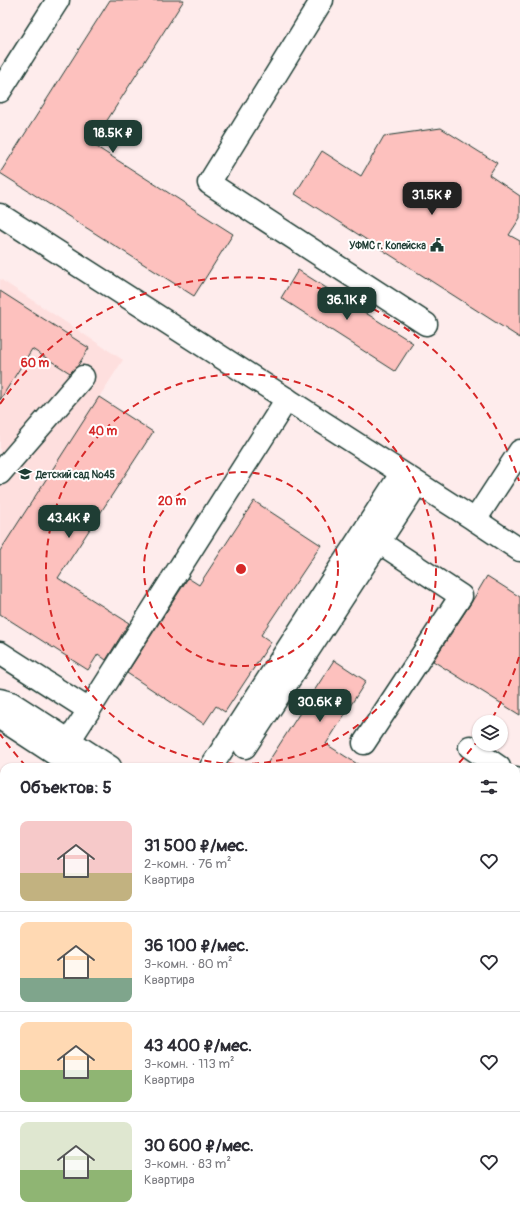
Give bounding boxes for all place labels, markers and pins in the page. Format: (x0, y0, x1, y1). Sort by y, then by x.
pin: 18.5K ₽ (76, 120, 150, 154)
pin: 31.5K ₽ (395, 182, 469, 216)
public building icon: УФМС г. Копейска (429, 237, 445, 253)
place label: УФМС г. Копейска (349, 240, 426, 252)
pin: 36.1K ₽ (310, 287, 384, 321)
school or university icon: Детский сад №45 (17, 466, 33, 482)
place label: Детский сад №45 (35, 469, 115, 481)
pin: 43.4K ₽ (32, 505, 106, 539)
centre of rings (234, 562, 248, 576)
pin: 30.6K ₽ (283, 689, 357, 723)

